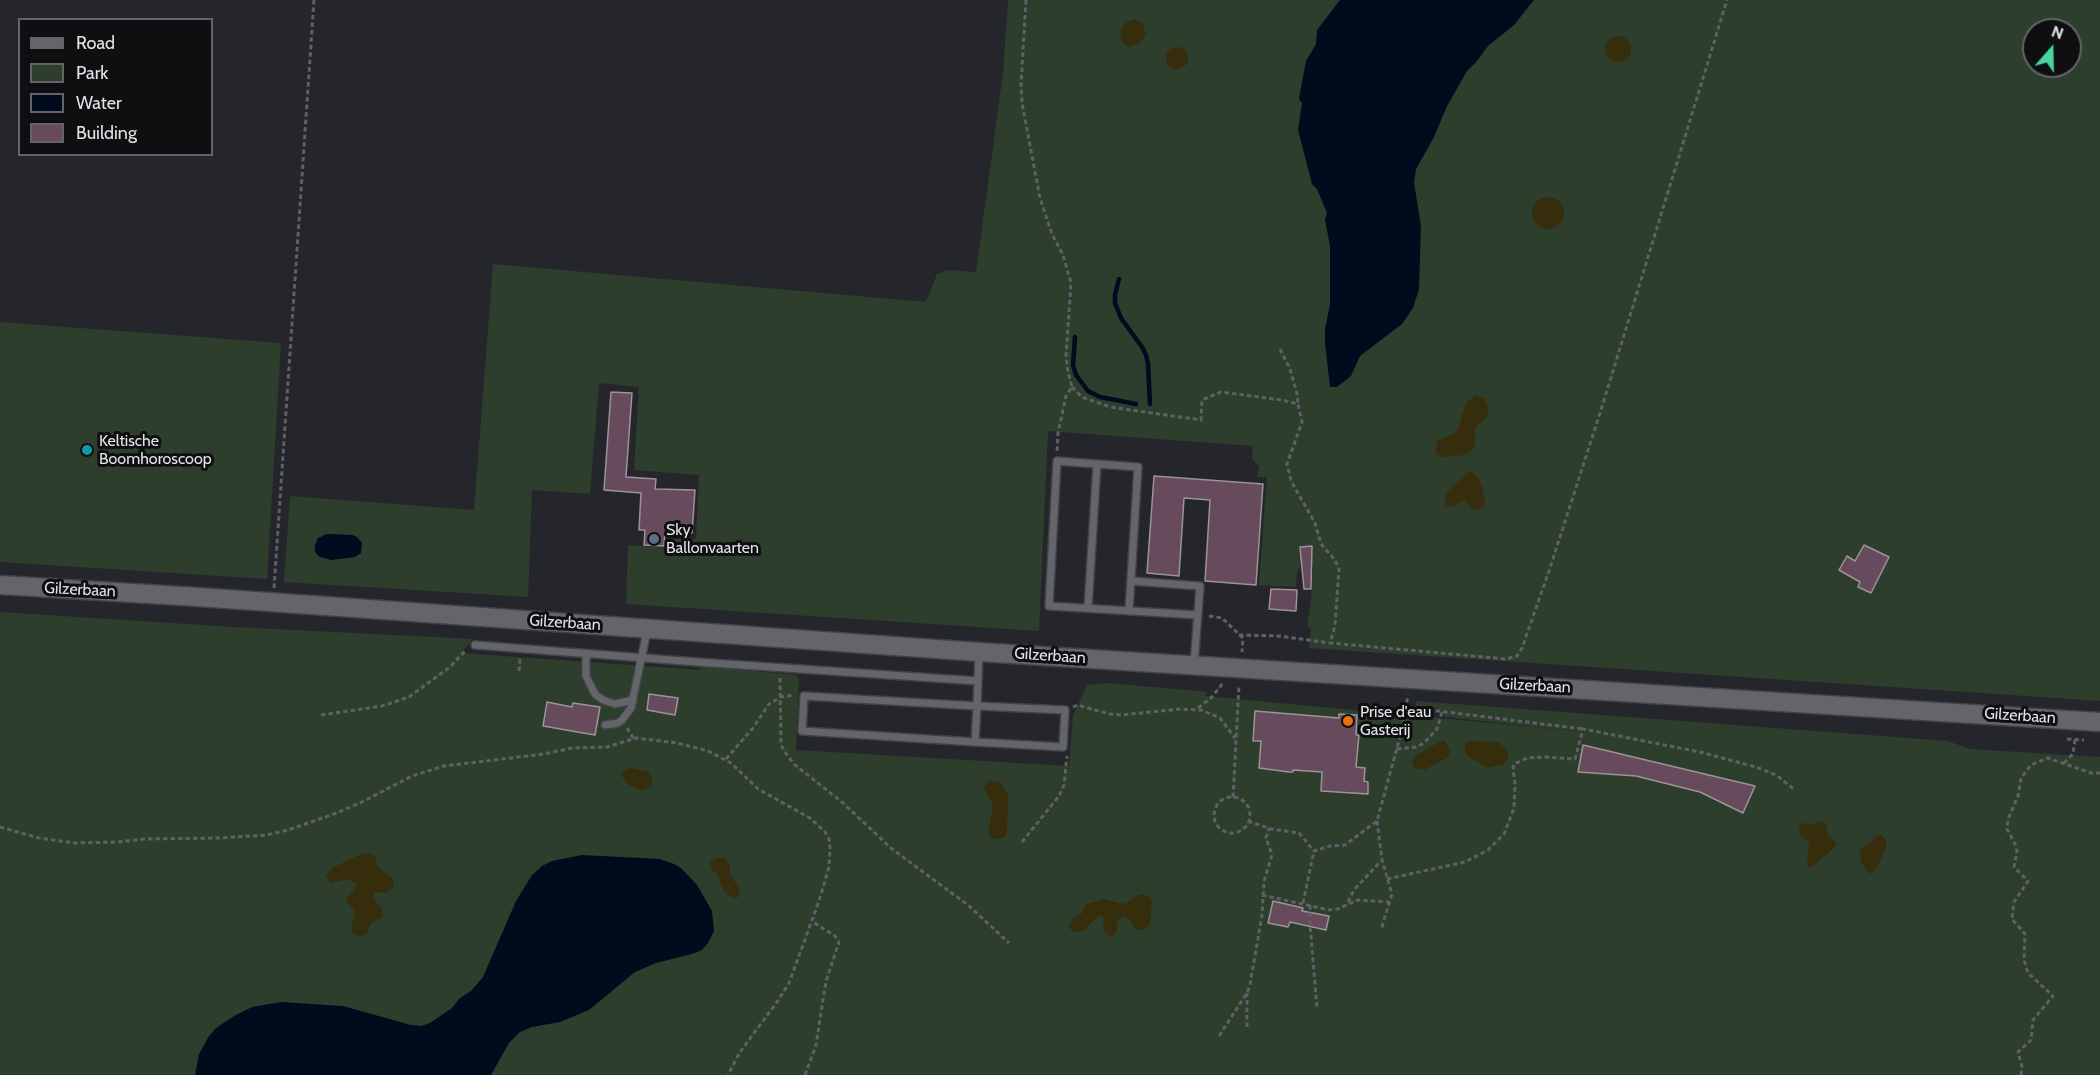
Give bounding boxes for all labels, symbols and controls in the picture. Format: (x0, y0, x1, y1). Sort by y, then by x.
legend (18, 18, 213, 156)
north arrow (2022, 18, 2082, 78)
text: N (2049, 22, 2066, 43)
text: Road (76, 32, 115, 54)
text: Park (76, 62, 108, 84)
text: Water (76, 92, 122, 114)
text: Building (76, 122, 137, 144)
place label: Keltische Boomhoroscoop (99, 431, 212, 469)
marker: Keltische Boomhoroscoop (80, 443, 94, 457)
place label: Sky Ballonvaarten (666, 520, 759, 558)
marker: Sky Ballonvaarten (647, 532, 661, 546)
street label: Gilzerbaan (44, 579, 116, 601)
street label: Gilzerbaan (529, 611, 601, 635)
street label: Gilzerbaan (1014, 644, 1086, 668)
street label: Gilzerbaan (1499, 675, 1571, 697)
place label: Prise d'eau Gasterij (1360, 702, 1431, 740)
street label: Gilzerbaan (1984, 704, 2056, 728)
marker: Prise d'eau Gasterij (1341, 714, 1355, 728)

